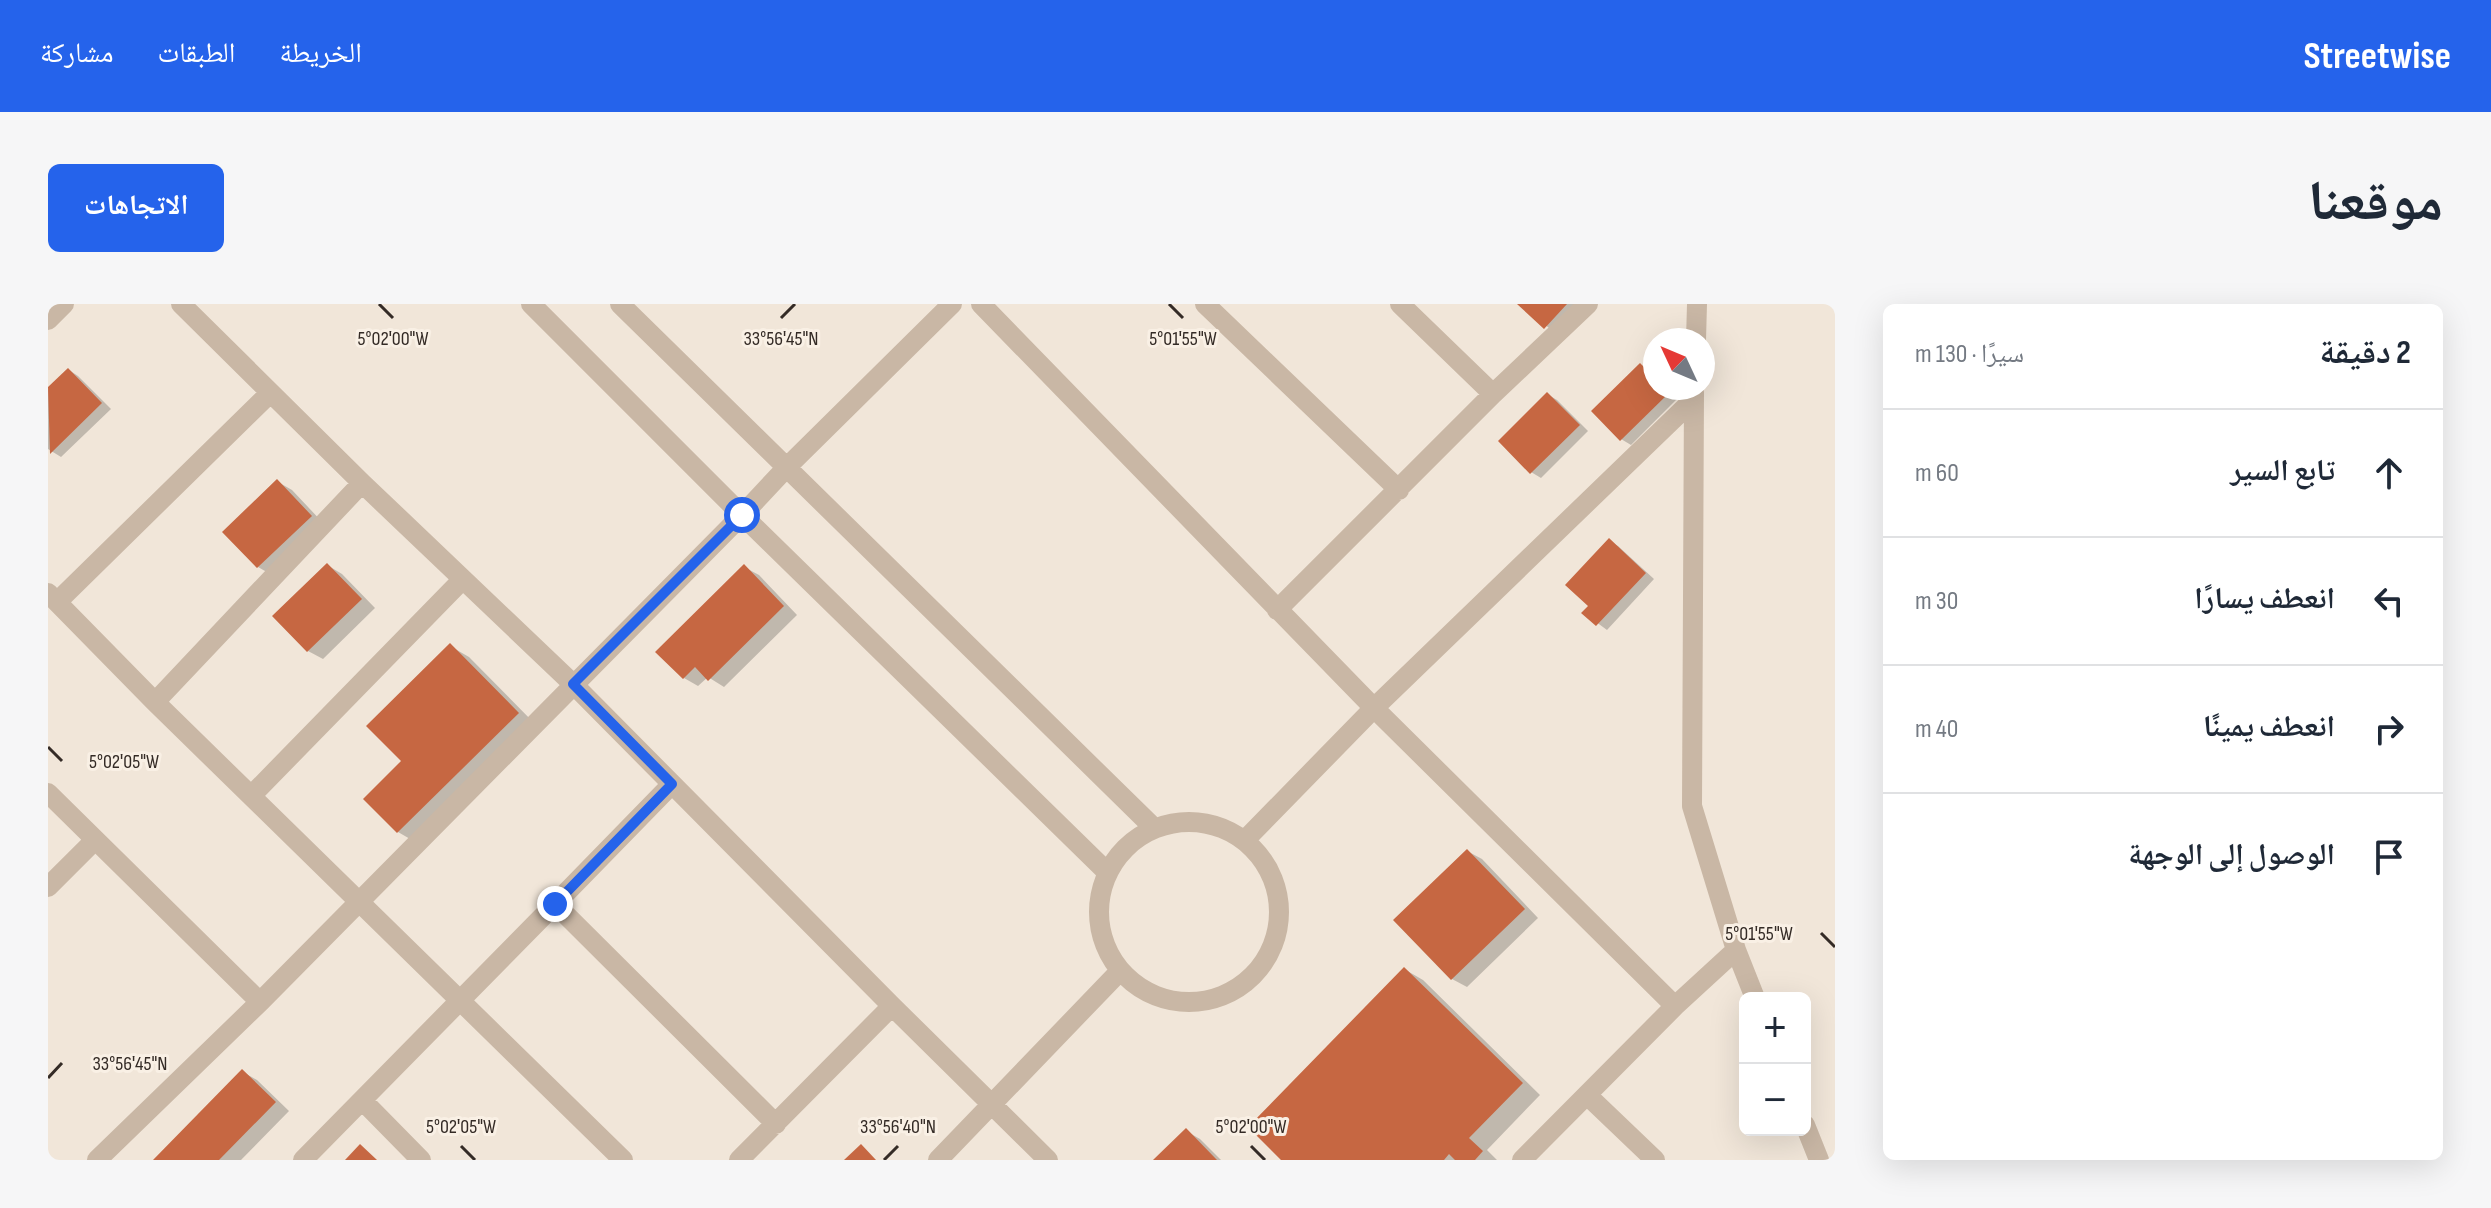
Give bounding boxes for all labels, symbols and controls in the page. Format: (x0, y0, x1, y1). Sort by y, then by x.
text: Streetwise (2303, 34, 2451, 79)
text: مشاركة (40, 37, 114, 70)
text: الطبقات (158, 37, 235, 70)
text: الخريطة (279, 37, 362, 70)
button: الاتجاهات (48, 164, 224, 252)
text: موقعنا (2308, 170, 2443, 237)
text: 5°02'00"W (358, 327, 428, 351)
text: 33°56'45"N (743, 327, 819, 351)
text: 5°01'55"W (1149, 327, 1217, 351)
north arrow (1643, 328, 1715, 400)
text: 2 دقيقة (2319, 332, 2411, 373)
text: سيرًا · 130 m (1915, 339, 2024, 370)
icon: ahead (2367, 451, 2411, 495)
text: تابع السير (2230, 453, 2335, 489)
text: 60 m (1915, 458, 1959, 489)
route start (724, 497, 760, 533)
icon: left (2367, 579, 2411, 623)
text: انعطف يسارًا (2194, 581, 2335, 617)
text: 30 m (1915, 586, 1958, 617)
icon: right (2367, 707, 2411, 751)
text: انعطف يمينًا (2203, 709, 2335, 745)
text: 40 m (1915, 714, 1958, 745)
text: 5°02'05"W (89, 750, 159, 774)
icon: arrive (2367, 835, 2411, 879)
text: الوصول إلى الوجهة (2128, 837, 2335, 873)
route end (537, 886, 573, 922)
text: 5°01'55"W (1725, 922, 1793, 946)
map controls (1739, 992, 1811, 1136)
button: + (1739, 992, 1811, 1064)
text: 33°56'45"N (92, 1052, 168, 1076)
button: − (1739, 1064, 1811, 1136)
text: 5°02'05"W (426, 1115, 496, 1139)
text: 33°56'40"N (860, 1115, 936, 1139)
text: 5°02'00"W (1216, 1115, 1286, 1139)

